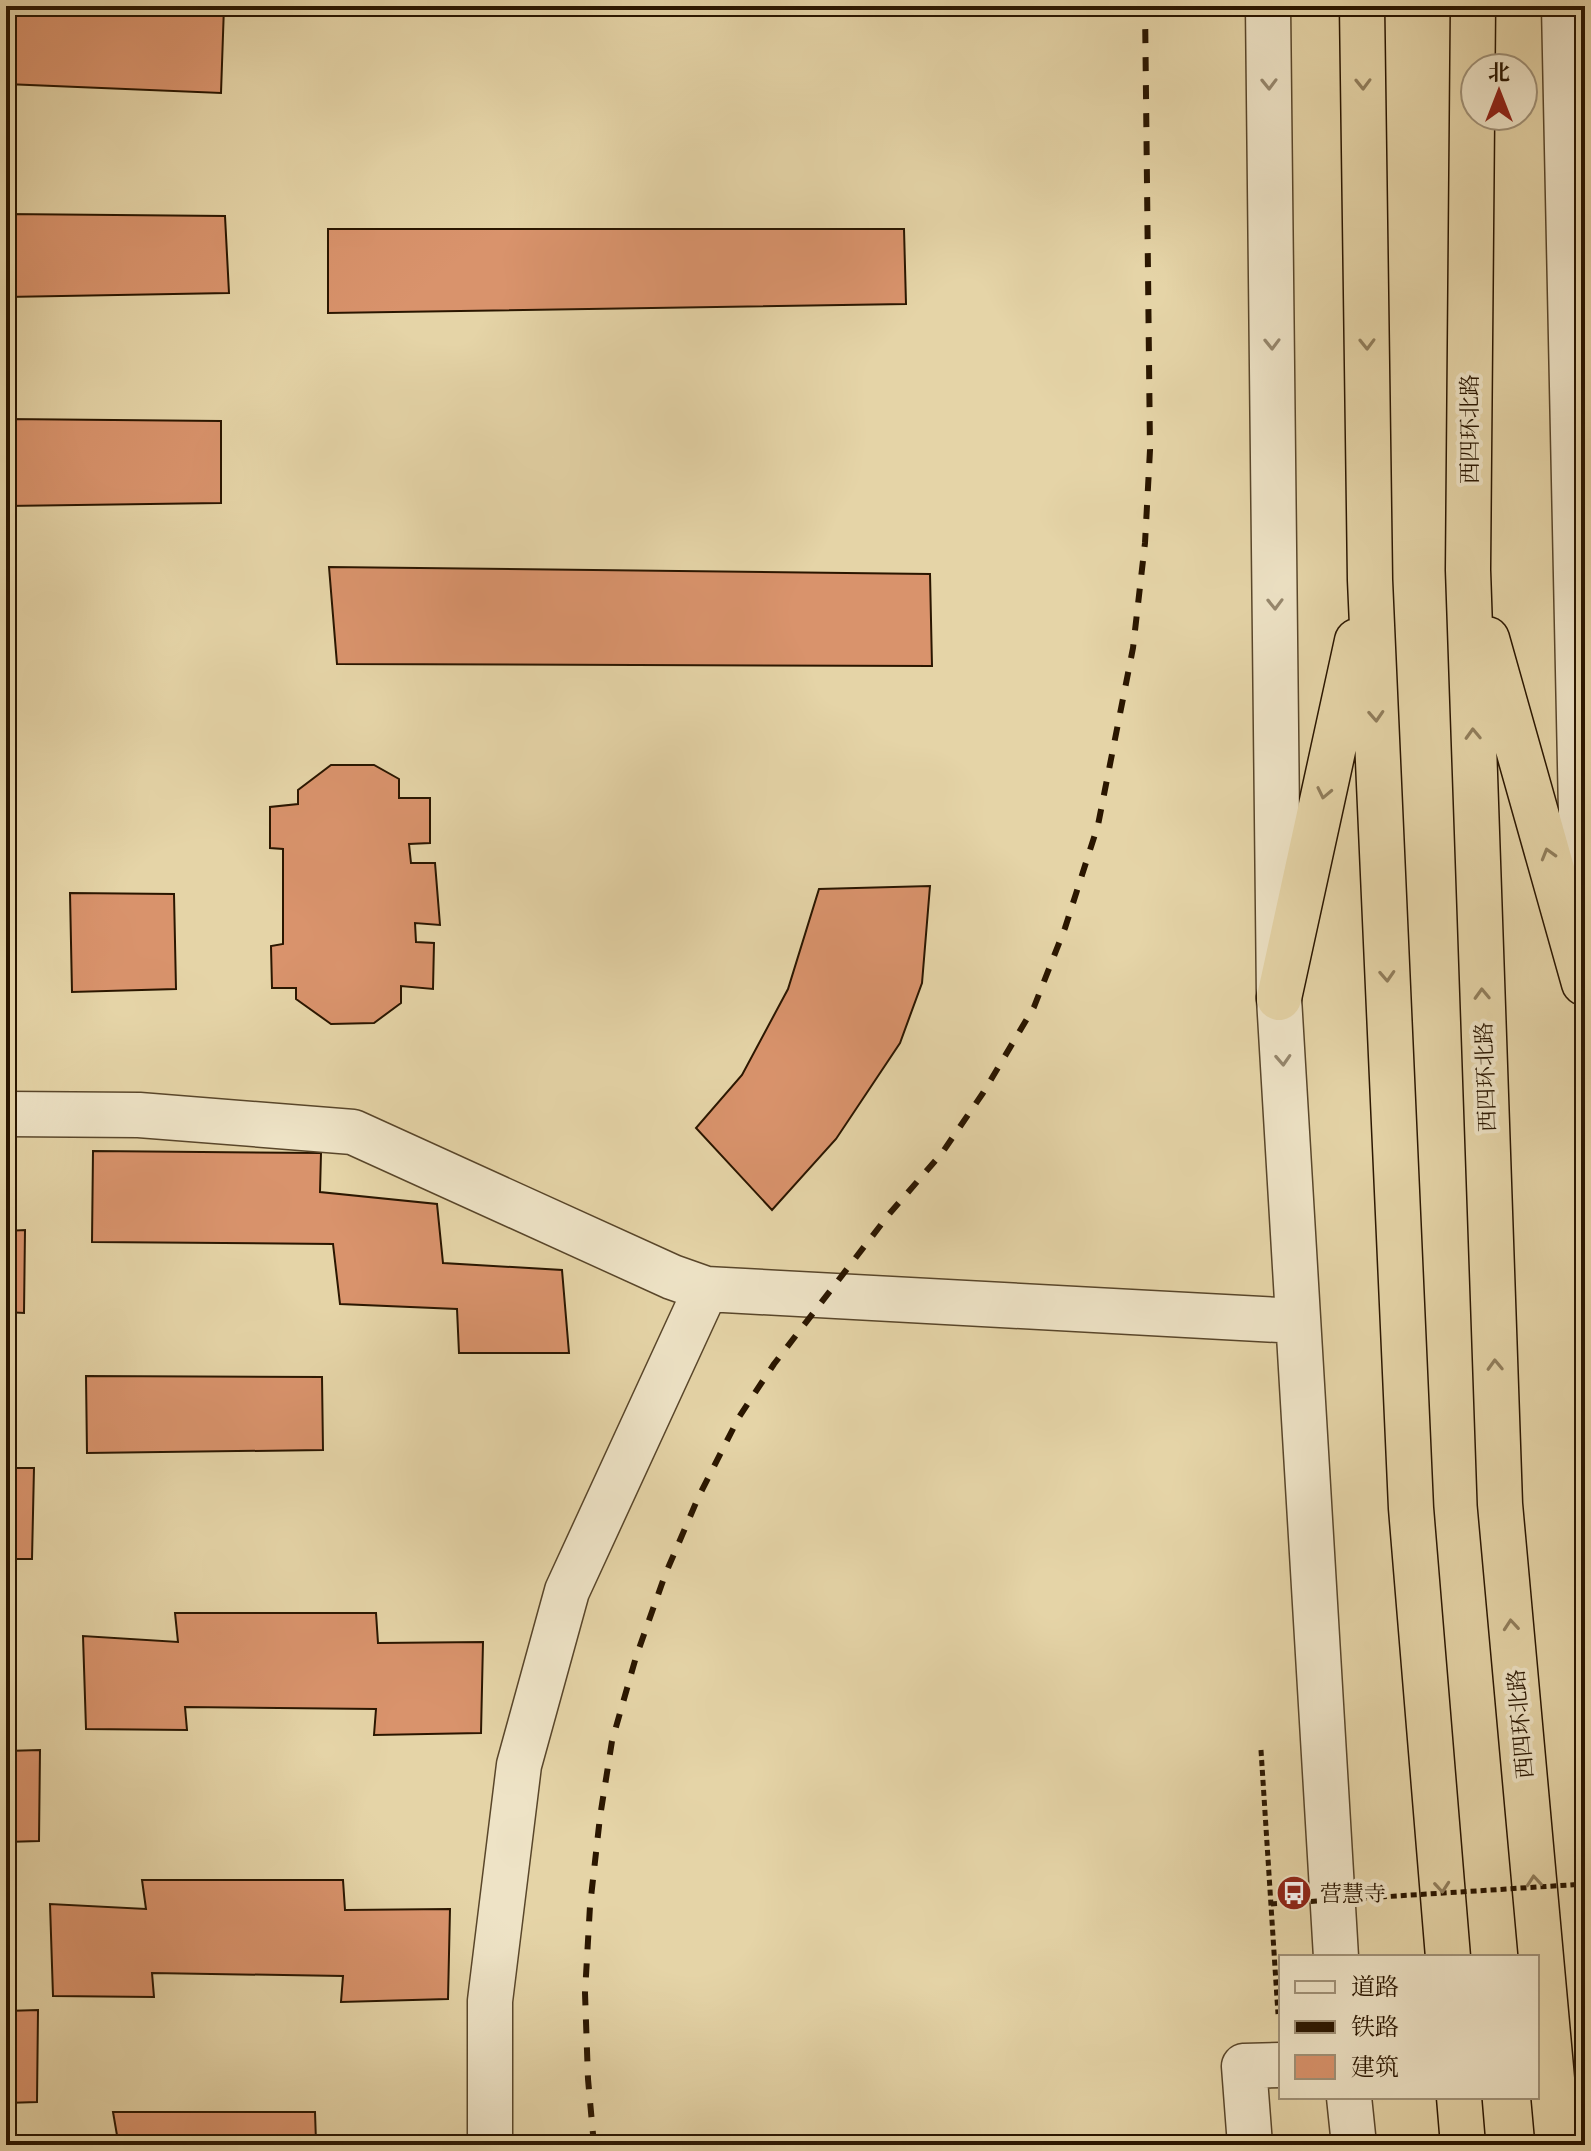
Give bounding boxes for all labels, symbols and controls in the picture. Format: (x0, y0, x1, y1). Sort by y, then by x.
north arrow (1459, 52, 1539, 132)
text: 北 (1488, 62, 1510, 85)
one-way arrow (1260, 78, 1278, 91)
one-way arrow (1354, 78, 1372, 91)
one-way arrow (1263, 338, 1281, 351)
one-way arrow (1358, 338, 1375, 351)
street label: 西四环北路 (1458, 374, 1482, 484)
one-way arrow (1266, 598, 1283, 611)
one-way arrow (1367, 710, 1384, 723)
one-way arrow (1465, 727, 1482, 740)
one-way arrow (1316, 786, 1333, 800)
one-way arrow (1541, 847, 1557, 861)
one-way arrow (1379, 970, 1396, 983)
one-way arrow (1474, 987, 1491, 1000)
street label: 西四环北路 (1472, 1022, 1500, 1132)
one-way arrow (1274, 1054, 1291, 1067)
one-way arrow (1487, 1358, 1504, 1371)
one-way arrow (1503, 1618, 1520, 1631)
street label: 西四环北路 (1504, 1668, 1538, 1780)
bus stop icon: 营慧寺 (1275, 1874, 1313, 1912)
one-way arrow (1526, 1874, 1543, 1887)
one-way arrow (1433, 1881, 1450, 1894)
place label: 营慧寺 (1320, 1882, 1386, 1906)
legend (1279, 1955, 1539, 2099)
text: 道路 (1351, 1974, 1399, 2001)
text: 铁路 (1351, 2014, 1399, 2041)
text: 建筑 (1351, 2054, 1399, 2081)

